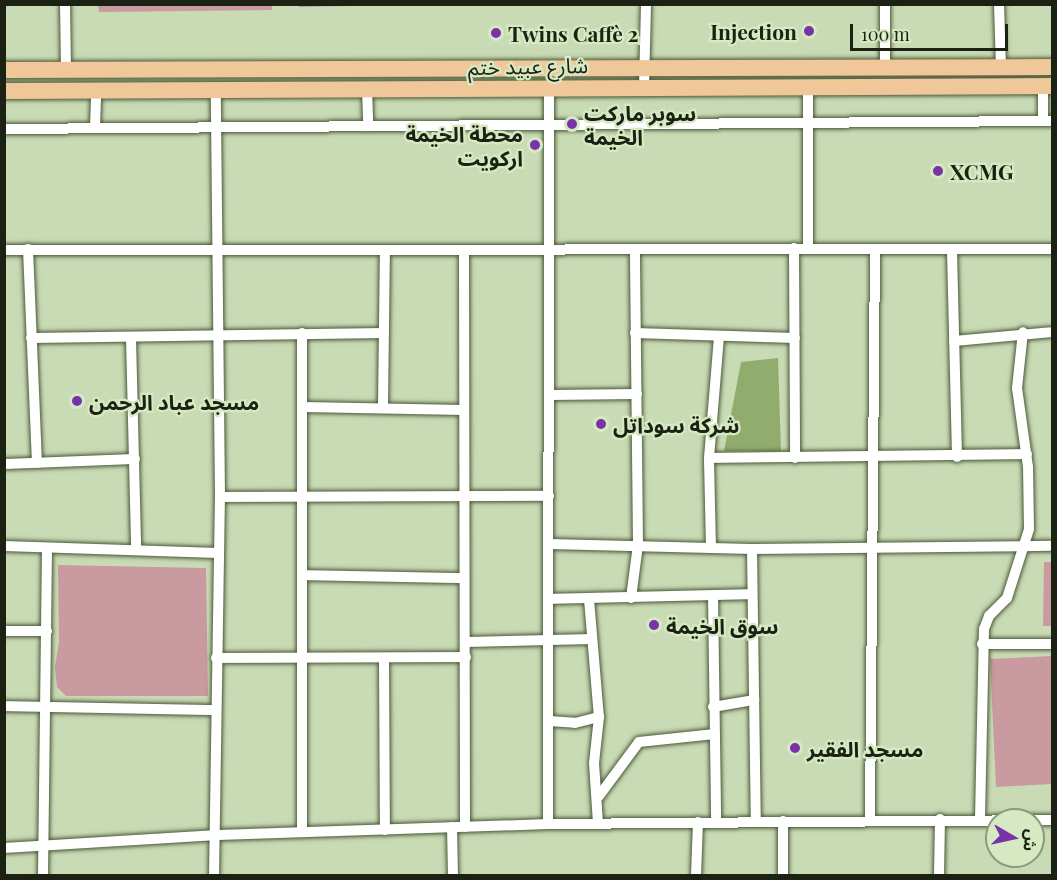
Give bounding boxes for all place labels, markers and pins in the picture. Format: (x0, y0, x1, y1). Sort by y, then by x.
place label: Injection (710, 18, 797, 44)
place label: Twins Caffè 2 (508, 20, 639, 46)
marker: Injection (802, 24, 816, 38)
marker: Twins Caffè 2 (489, 26, 503, 40)
place label: سوبر ماركت الخيمة (584, 99, 696, 149)
marker: سوبر ماركت الخيمة (565, 117, 579, 131)
place label: محطة الخيمة اركويت (405, 120, 523, 170)
marker: محطة الخيمة اركويت (528, 138, 542, 152)
place label: XCMG (950, 158, 1013, 184)
marker: XCMG (931, 164, 945, 178)
place label: مسجد عباد الرحمن (89, 388, 259, 414)
marker: مسجد عباد الرحمن (70, 394, 84, 408)
place label: شركة سوداتل (613, 411, 739, 437)
marker: شركة سوداتل (594, 417, 608, 431)
place label: سوق الخيمة (666, 612, 778, 638)
marker: سوق الخيمة (647, 618, 661, 632)
place label: مسجد الفقير (807, 735, 923, 761)
marker: مسجد الفقير (788, 741, 802, 755)

